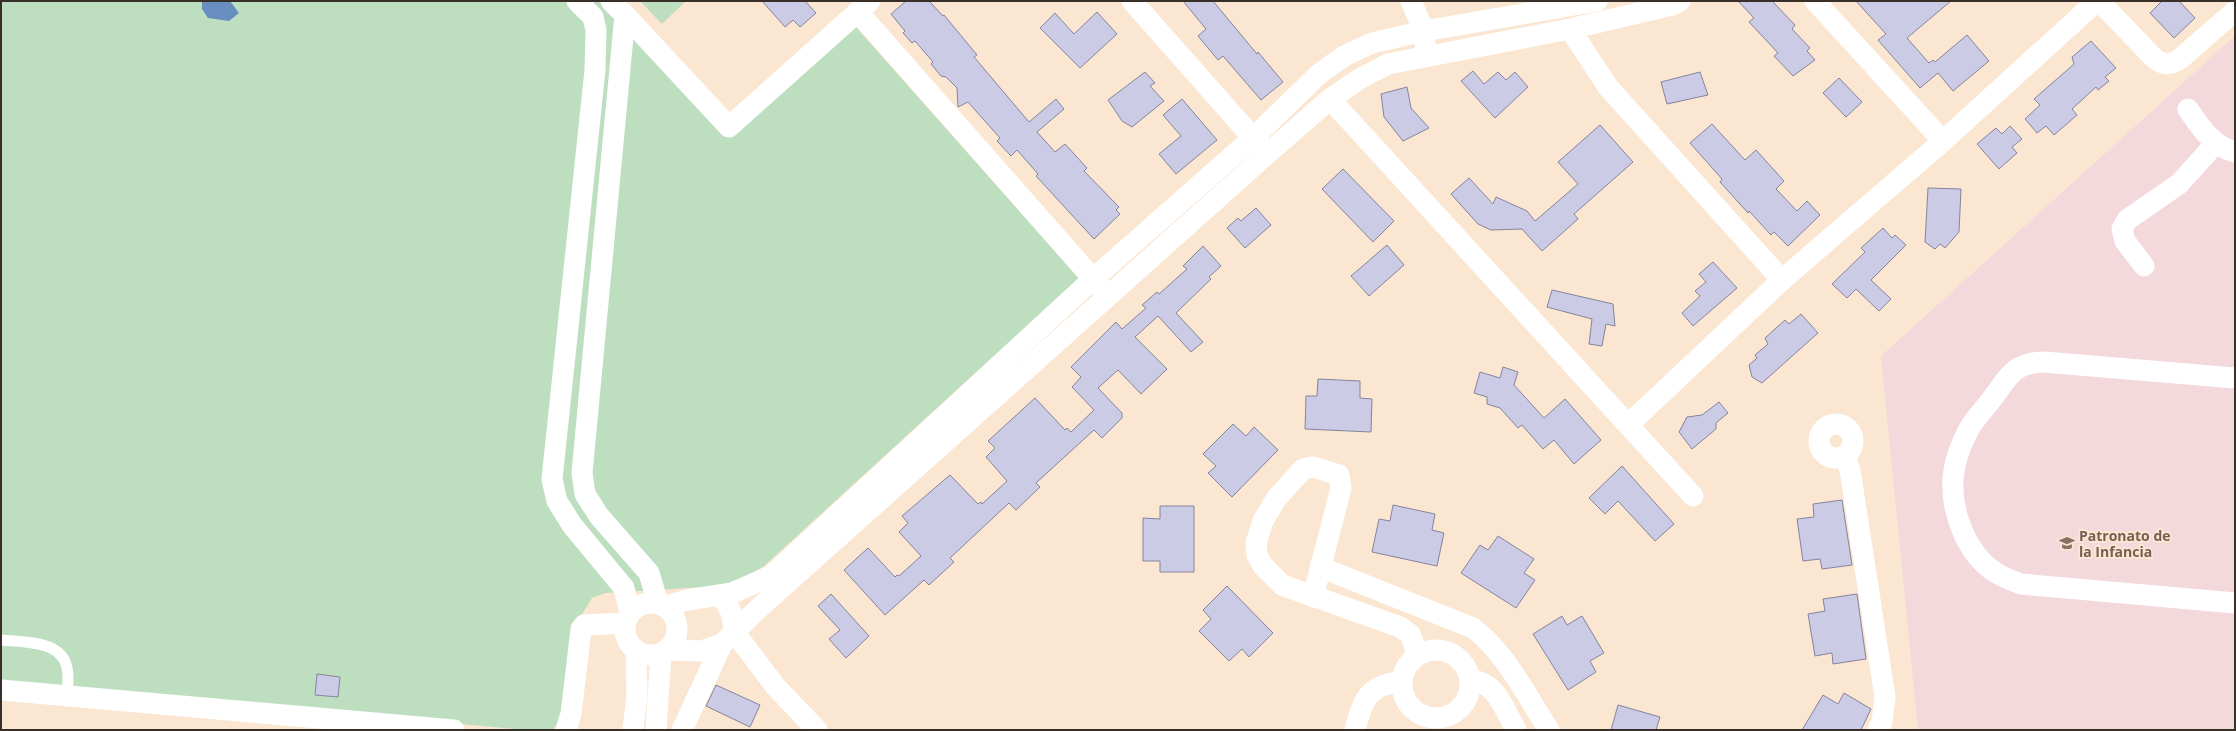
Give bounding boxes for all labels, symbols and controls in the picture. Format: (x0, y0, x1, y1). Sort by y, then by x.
place label: Patronato de la Infancia (2079, 526, 2171, 561)
school or university icon: Patronato de la Infancia (2058, 534, 2076, 552)

